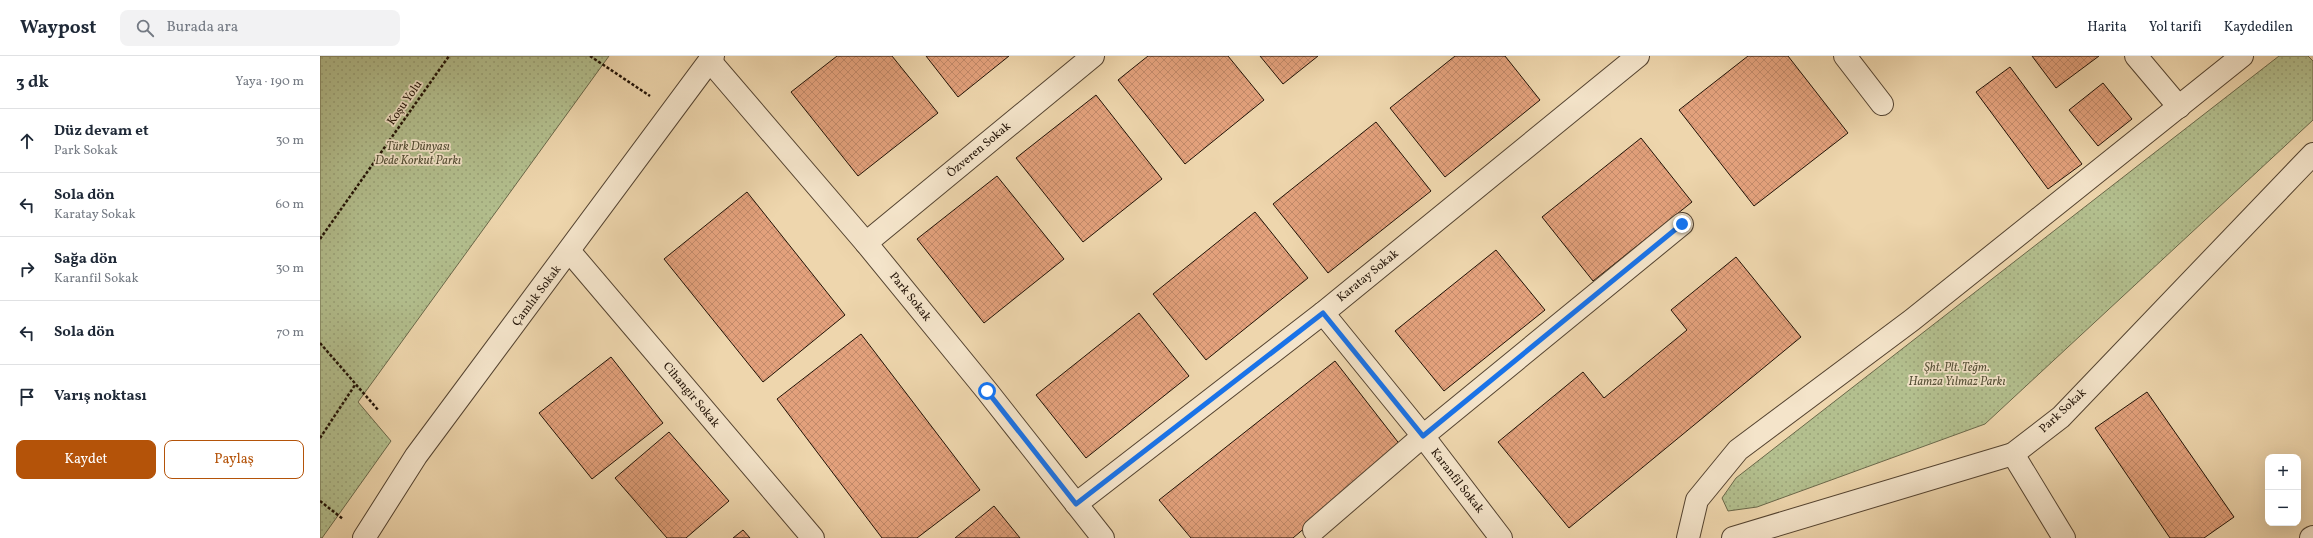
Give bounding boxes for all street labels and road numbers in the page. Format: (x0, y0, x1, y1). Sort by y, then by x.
street label: Koşu Yolu (384, 77, 426, 129)
street label: Özveren Sokak (943, 117, 1015, 181)
street label: Karatay Sokak (1334, 246, 1403, 306)
street label: Çamlık Sokak (509, 262, 565, 330)
street label: Park Sokak (885, 269, 935, 325)
street label: Cihangir Sokak (659, 359, 723, 431)
street label: Park Sokak (2036, 385, 2090, 437)
street label: Karanfil Sokak (1427, 445, 1488, 517)

